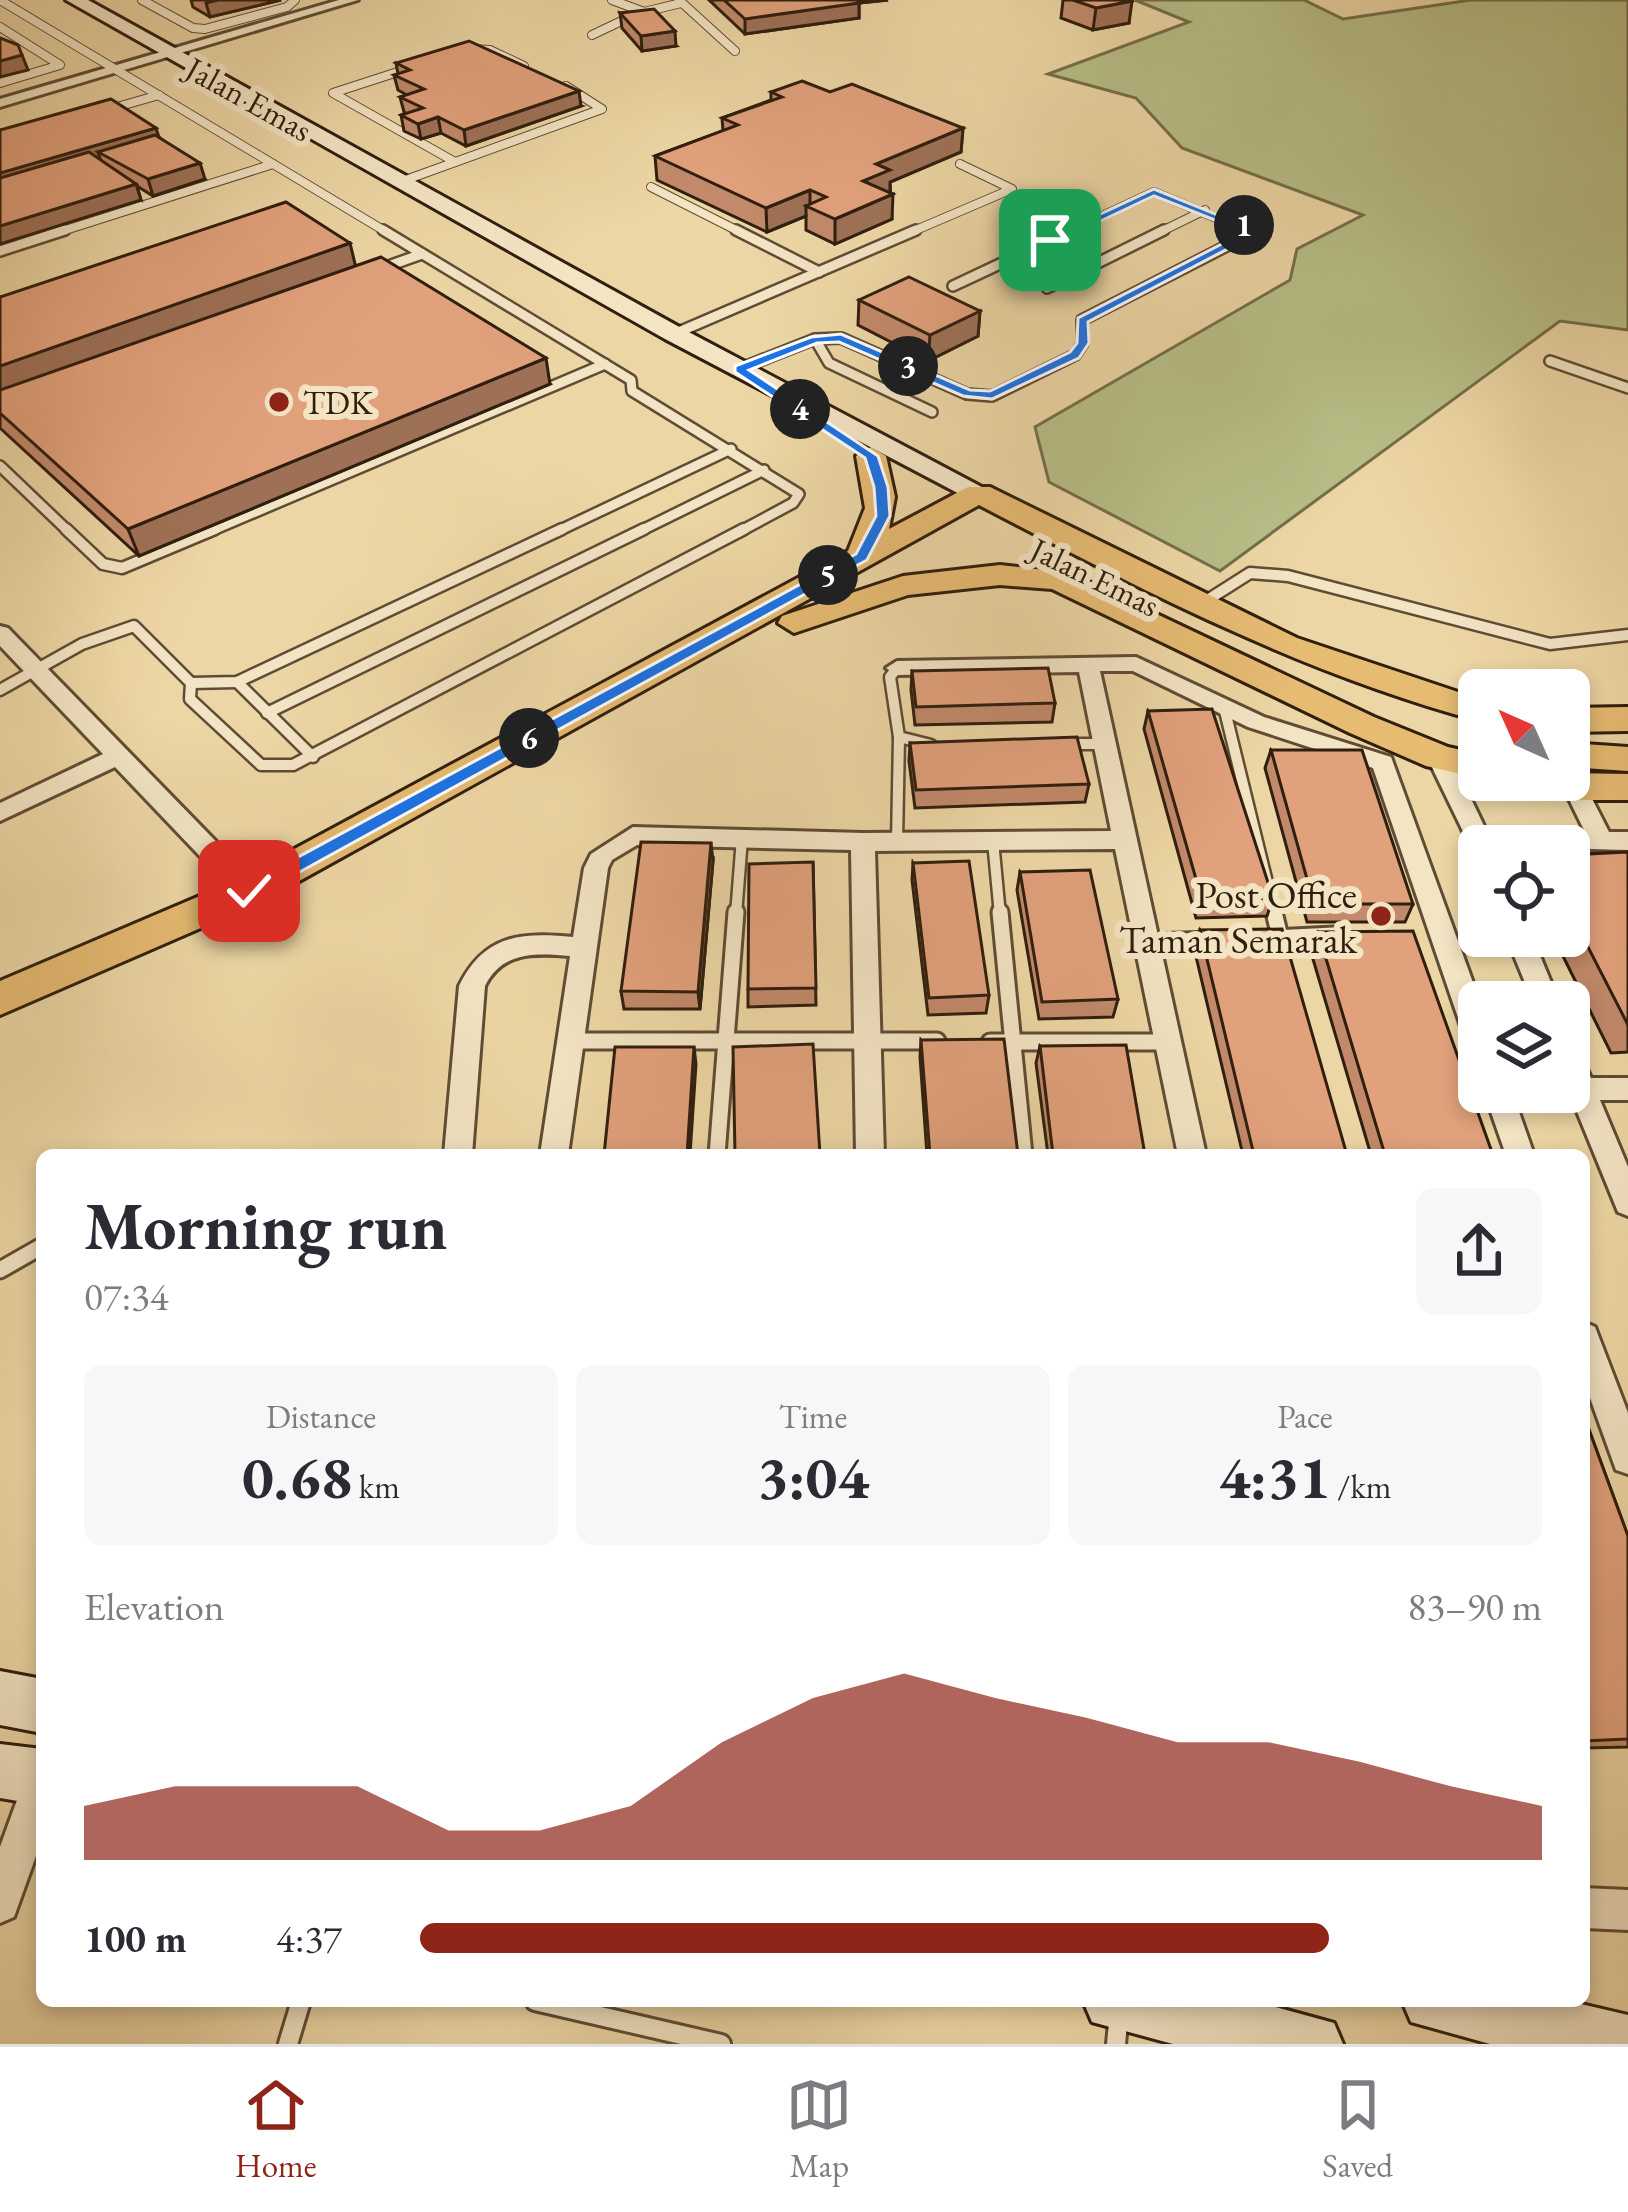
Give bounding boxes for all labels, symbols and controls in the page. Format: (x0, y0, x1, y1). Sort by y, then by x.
street label: Jalan Emas (176, 45, 320, 151)
pin (999, 189, 1101, 291)
pin: 1 (1214, 195, 1274, 255)
text: 1 (1235, 203, 1253, 246)
icon: arrive (1017, 207, 1083, 273)
pin: 3 (878, 336, 938, 396)
text: 3 (899, 344, 917, 387)
pin: 4 (770, 379, 830, 439)
place label: TDK (303, 381, 373, 424)
text: 4 (791, 387, 809, 430)
marker: TDK (266, 389, 292, 415)
street label: Jalan Emas (1021, 526, 1166, 626)
pin: 5 (798, 545, 858, 605)
text: 5 (819, 553, 837, 596)
north arrow (1458, 669, 1590, 801)
map controls (1458, 669, 1590, 1113)
pin: 6 (499, 708, 559, 768)
text: 6 (520, 716, 538, 759)
button: locate (1458, 825, 1590, 957)
pin (198, 840, 300, 942)
icon: check (216, 858, 282, 924)
place label: Post Office Taman Semarak (1119, 869, 1358, 965)
marker: Post Office Taman Semarak (1368, 903, 1394, 929)
button: layers (1458, 981, 1590, 1113)
text: Morning run (84, 1183, 448, 1269)
button: share (1416, 1188, 1542, 1314)
text: 07:34 (84, 1271, 169, 1322)
text: Distance (266, 1395, 376, 1438)
text: Time (779, 1395, 847, 1438)
text: Pace (1277, 1395, 1333, 1438)
text: 0.68 (242, 1438, 352, 1516)
text: 3:04 (757, 1438, 869, 1516)
text: 4:31 (1218, 1438, 1331, 1516)
text: km (352, 1465, 400, 1508)
text: /km (1331, 1465, 1392, 1508)
text: Elevation (84, 1581, 224, 1632)
text: 83–90 m (1408, 1581, 1542, 1632)
text: 100 m (84, 1913, 187, 1964)
text: 4:37 (276, 1913, 342, 1964)
tab: Home (235, 2072, 317, 2187)
tab: Map (786, 2072, 852, 2187)
tab: Saved (1322, 2072, 1393, 2187)

